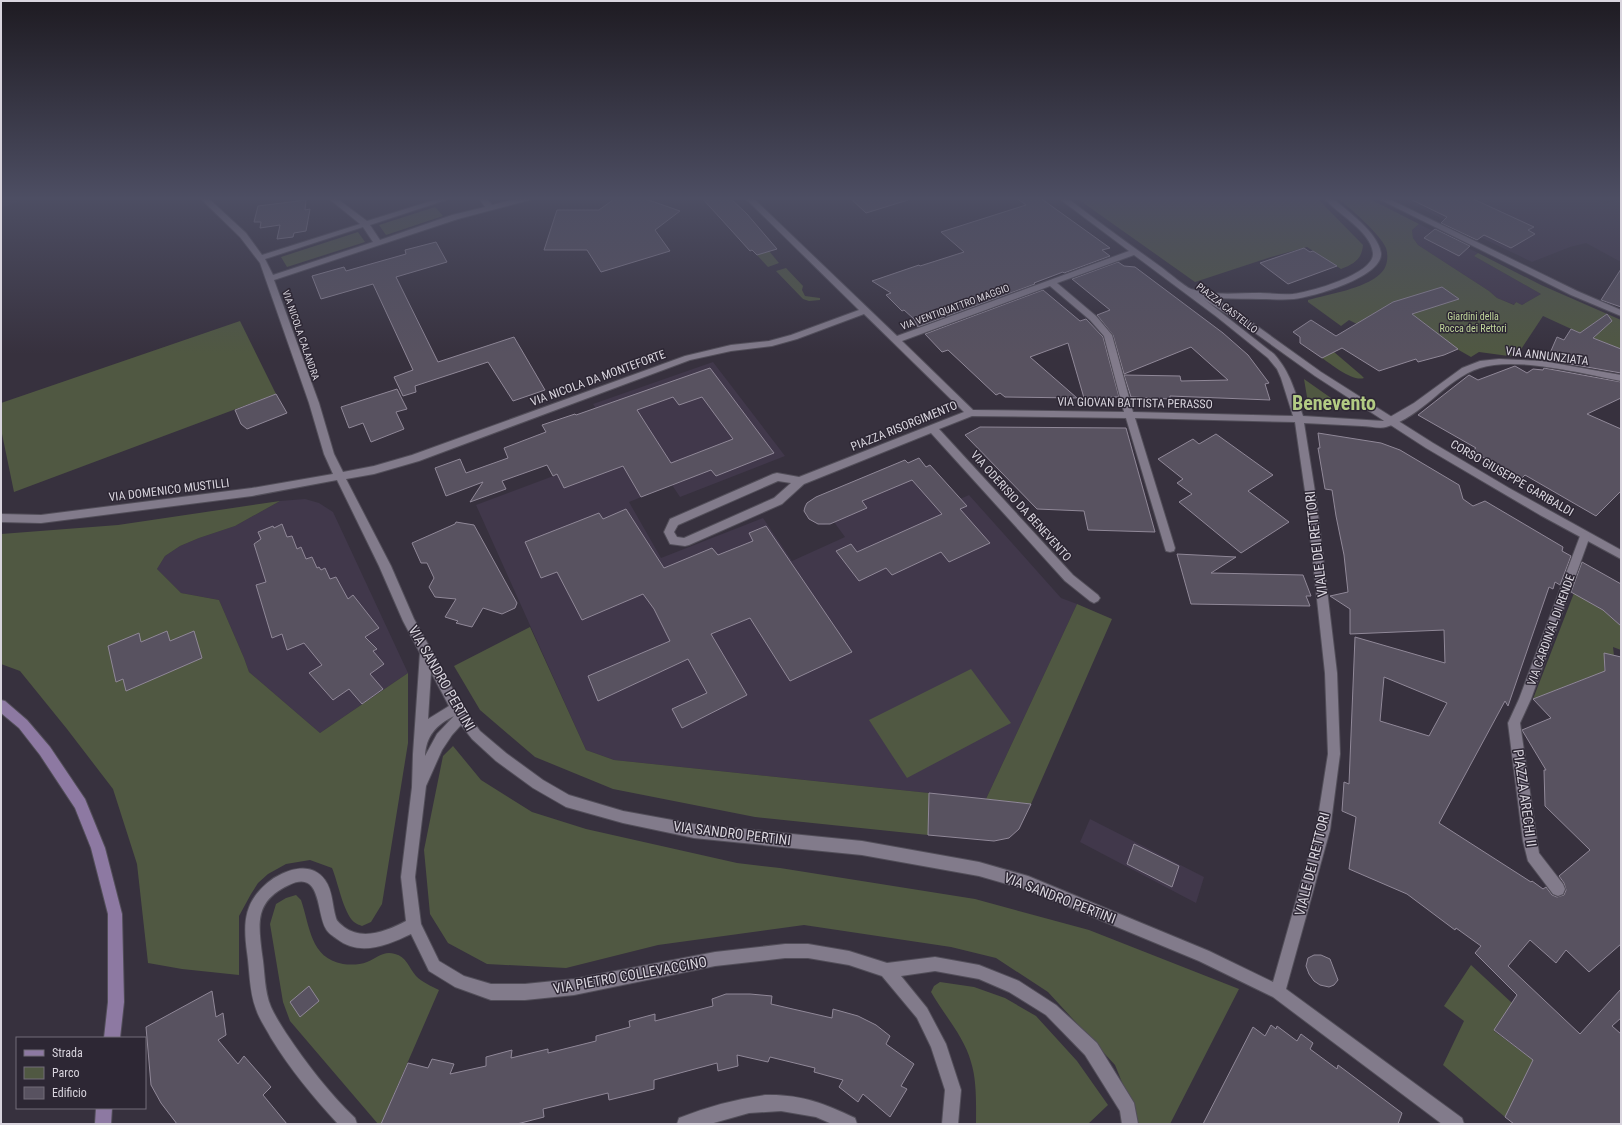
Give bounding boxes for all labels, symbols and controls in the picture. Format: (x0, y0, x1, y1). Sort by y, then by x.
street label: PIAZZA CASTELLO (1194, 281, 1260, 335)
street label: VIA VENTIQUATTRO MAGGIO (899, 282, 1011, 332)
street label: VIA NICOLA CALANDRA (280, 288, 322, 382)
park label: Giardini della Rocca dei Rettori (1439, 311, 1507, 334)
street label: VIA ANNUNZIATA (1505, 344, 1589, 368)
street label: VIA NICOLA DA MONTEFORTE (529, 347, 667, 409)
district label: Benevento (1292, 391, 1376, 415)
street label: VIA GIOVAN BATTISTA PERASSO (1057, 395, 1213, 411)
street label: PIAZZA RISORGIMENTO (849, 398, 959, 454)
street label: CORSO GIUSEPPE GARIBALDI (1448, 437, 1576, 519)
street label: VIA ODERISIO DA BENEVENTO (968, 448, 1074, 564)
street label: VIA DOMENICO MUSTILLI (108, 476, 230, 504)
street label: VIALE DEI RETTORI (1302, 490, 1330, 598)
street label: VIA CARDINAL DI RENDE (1524, 572, 1578, 688)
street label: VIA SANDRO PERTINI (405, 623, 479, 733)
street label: PIAZZA ARECHI II (1510, 748, 1540, 848)
street label: VIALE DEI RETTORI (1291, 810, 1333, 918)
street label: VIA SANDRO PERTINI (672, 818, 792, 848)
street label: VIA SANDRO PERTINI (1002, 869, 1118, 927)
street label: VIA PIETRO COLLEVACCINO (552, 954, 708, 996)
legend (16, 1037, 146, 1109)
text: Strada (52, 1046, 83, 1060)
text: Parco (52, 1066, 79, 1080)
text: Edificio (52, 1086, 87, 1100)

